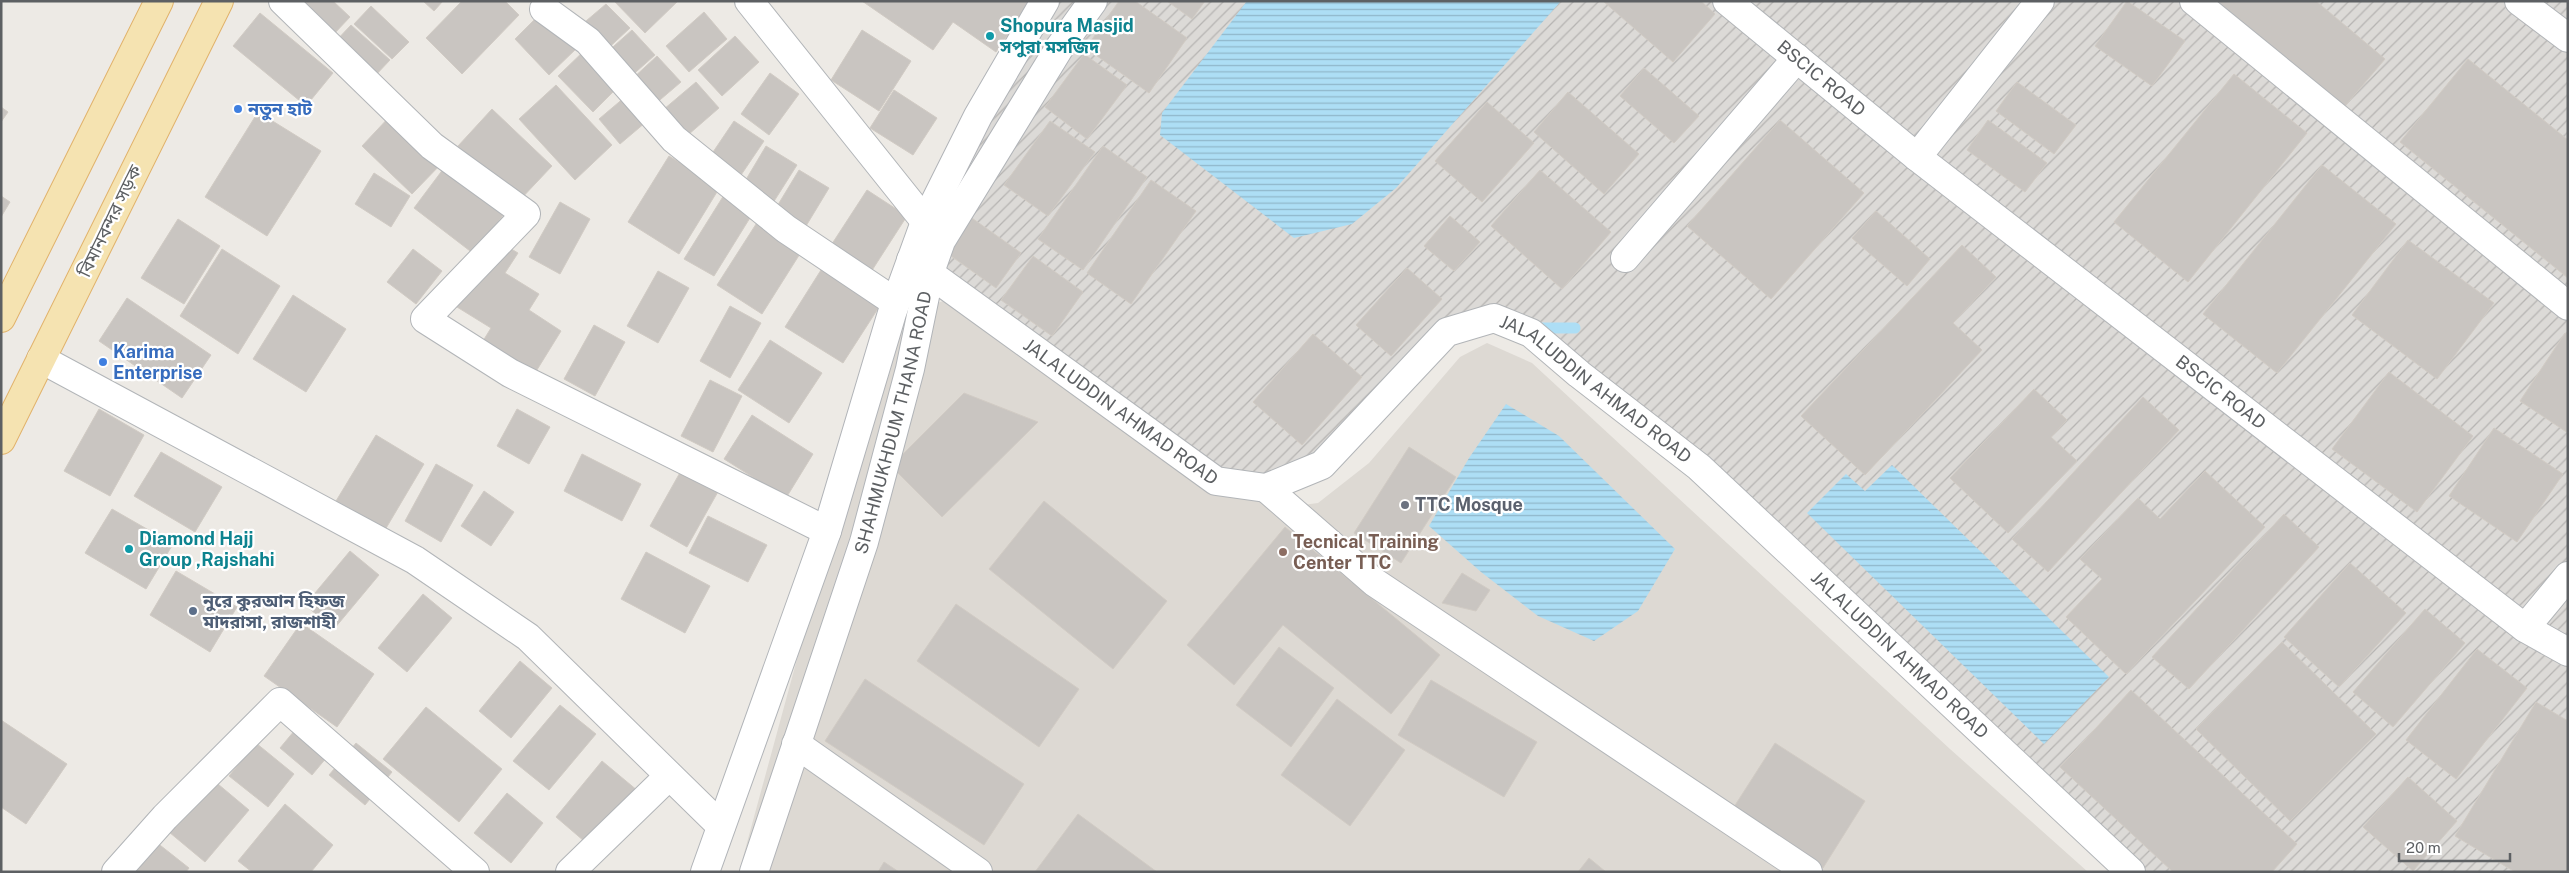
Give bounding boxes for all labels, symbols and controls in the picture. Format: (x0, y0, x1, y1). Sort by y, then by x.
place label: Shopura Masjid সপুরা মসজিদ (999, 15, 1134, 58)
marker: Shopura Masjid সপুরা মসজিদ (984, 30, 996, 42)
street label: BSCIC ROAD (1773, 36, 1870, 120)
place label: নতুন হাট (247, 98, 313, 121)
marker: নতুন হাট (232, 103, 244, 115)
street label: বিমানবন্দর সড়ক (73, 161, 146, 281)
street label: SHAHMUKHDUM THANA ROAD (850, 289, 936, 557)
street label: JALALUDDIN AHMAD ROAD (1497, 310, 1696, 467)
street label: JALALUDDIN AHMAD ROAD (1020, 334, 1222, 489)
place label: Karima Enterprise (113, 341, 203, 383)
street label: BSCIC ROAD (2172, 350, 2270, 433)
marker: Karima Enterprise (97, 356, 109, 368)
place label: TTC Mosque (1415, 494, 1523, 515)
marker: TTC Mosque (1399, 499, 1411, 511)
place label: Diamond Hajj Group ,Rajshahi (139, 528, 275, 570)
place label: Tecnical Training Center TTC (1293, 531, 1439, 573)
marker: Diamond Hajj Group ,Rajshahi (123, 543, 135, 555)
marker: Tecnical Training Center TTC (1277, 546, 1289, 558)
street label: JALALUDDIN AHMAD ROAD (1807, 567, 1993, 743)
place label: নুরে কুরআন হিফজ মাদরাসা, রাজশাহী (202, 590, 346, 632)
marker: নুরে কুরআন হিফজ মাদরাসা, রাজশাহী (187, 605, 199, 617)
scale bar (2399, 830, 2510, 862)
text: 20 m (2406, 839, 2441, 856)

